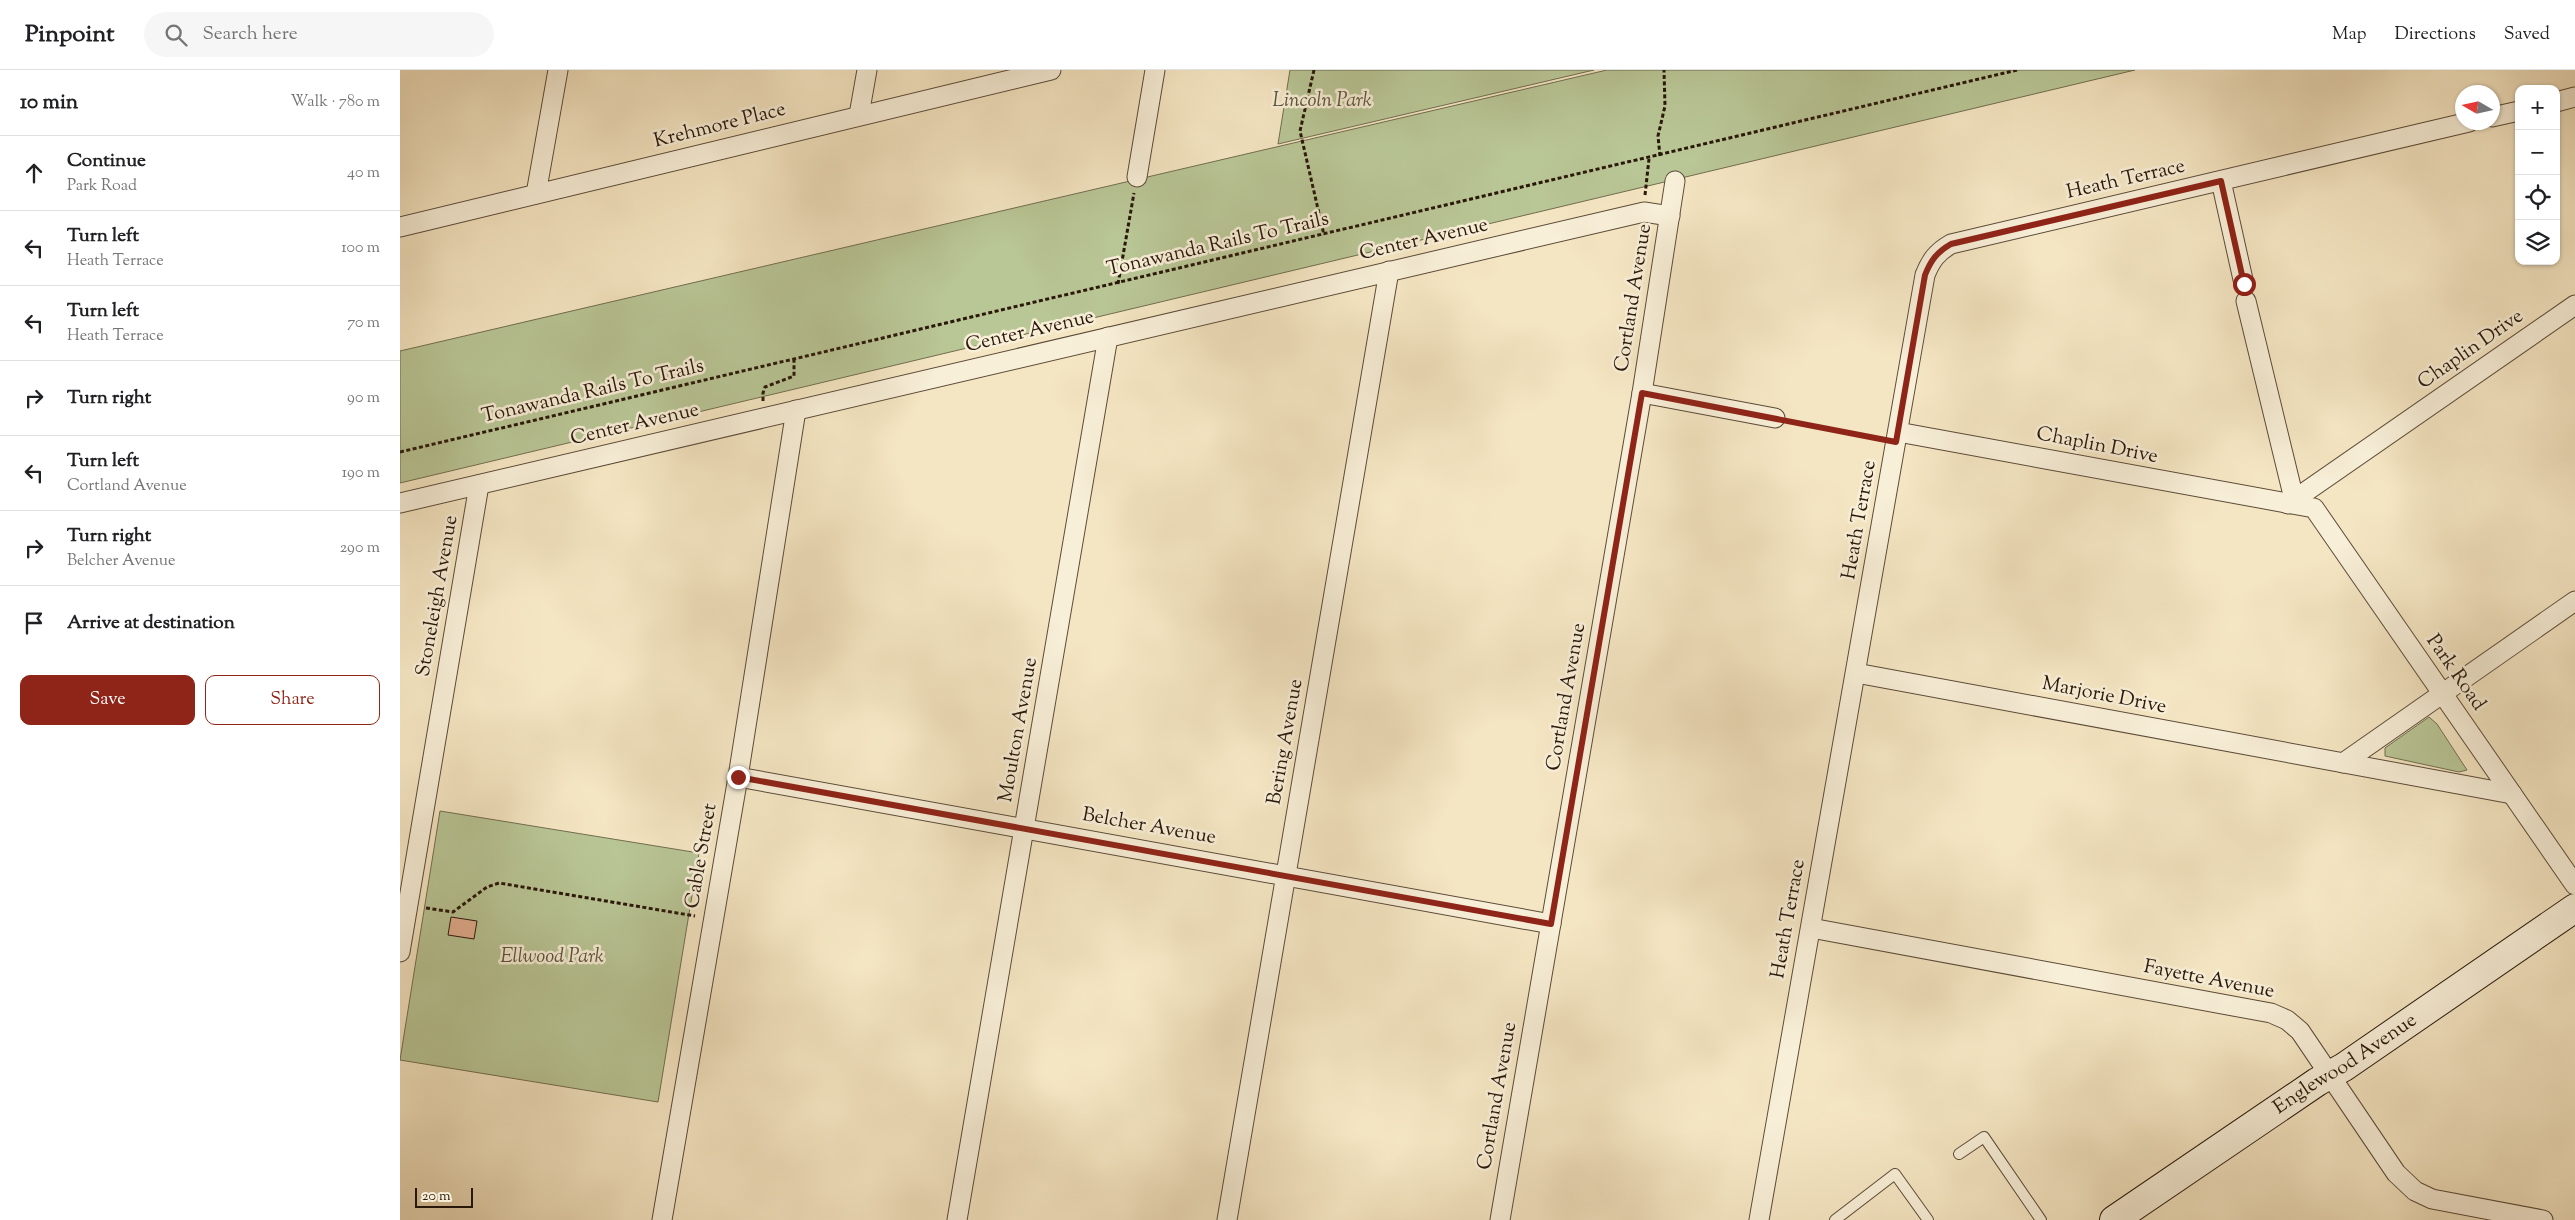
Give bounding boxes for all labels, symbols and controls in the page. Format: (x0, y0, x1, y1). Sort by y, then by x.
search box (144, 12, 494, 57)
text: Pinpoint (25, 18, 114, 52)
icon: search (162, 21, 190, 49)
text: Search here (202, 21, 298, 48)
text: Map (2332, 22, 2367, 48)
text: Directions (2395, 22, 2476, 48)
text: Saved (2504, 22, 2550, 48)
north arrow (2455, 85, 2500, 130)
map controls (2515, 85, 2560, 265)
button: + (2515, 85, 2560, 130)
park label: Lincoln Park (1272, 87, 1372, 116)
text: 10 min (20, 88, 78, 118)
text: Walk · 780 m (290, 91, 380, 114)
street label: Krehmore Place (651, 96, 789, 156)
button: − (2515, 130, 2560, 175)
text: Continue (67, 148, 146, 175)
street label: Heath Terrace (2064, 152, 2188, 208)
icon: ahead (20, 159, 48, 187)
text: 40 m (347, 162, 380, 185)
text: Park Road (67, 175, 137, 198)
button: locate (2515, 175, 2560, 220)
street label: Tonawanda Rails To Trails (1104, 205, 1332, 285)
street label: Center Avenue (1357, 211, 1491, 269)
button: layers (2515, 220, 2560, 265)
street label: Cortland Avenue (1608, 222, 1660, 374)
text: Turn left (67, 223, 139, 250)
icon: left (20, 234, 48, 262)
text: 100 m (341, 237, 380, 260)
text: Heath Terrace (67, 250, 164, 273)
route start (2233, 273, 2256, 296)
text: Turn left (67, 298, 139, 325)
street label: Center Avenue (963, 303, 1097, 361)
street label: Chaplin Drive (2412, 303, 2530, 397)
icon: left (20, 309, 48, 337)
text: 70 m (347, 312, 380, 335)
text: Heath Terrace (67, 325, 164, 348)
street label: Tonawanda Rails To Trails (479, 352, 707, 432)
icon: right (20, 384, 48, 412)
text: Turn right (67, 385, 151, 412)
text: 90 m (347, 387, 380, 410)
street label: Center Avenue (568, 396, 702, 454)
street label: Chaplin Drive (2034, 420, 2160, 472)
text: Turn left (67, 448, 139, 475)
street label: Heath Terrace (1835, 458, 1885, 582)
icon: left (20, 459, 48, 487)
text: 190 m (342, 462, 380, 485)
text: Cortland Avenue (67, 475, 187, 498)
street label: Stoneleigh Avenue (410, 513, 466, 679)
text: Turn right (67, 523, 151, 550)
icon: right (20, 534, 48, 562)
text: 290 m (340, 537, 380, 560)
text: Belcher Avenue (67, 550, 175, 573)
icon: arrive (20, 609, 48, 637)
text: Arrive at destination (67, 610, 235, 637)
street label: Cortland Avenue (1540, 621, 1594, 773)
street label: Park Road (2418, 629, 2492, 717)
street label: Moulton Avenue (992, 655, 1046, 805)
street label: Marjorie Drive (2039, 670, 2169, 722)
button: Save (20, 675, 195, 725)
button: Share (205, 675, 380, 725)
street label: Bering Avenue (1261, 677, 1311, 807)
route end (727, 766, 750, 789)
street label: Cable Street (678, 801, 726, 911)
street label: Belcher Avenue (1080, 801, 1218, 853)
street label: Heath Terrace (1764, 857, 1814, 981)
park label: Ellwood Park (500, 943, 604, 972)
street label: Fayette Avenue (2141, 953, 2277, 1007)
street label: Englewood Avenue (2268, 1006, 2423, 1122)
street label: Cortland Avenue (1471, 1020, 1525, 1172)
scale bar (415, 1185, 472, 1208)
text: 20 m (422, 1187, 451, 1207)

